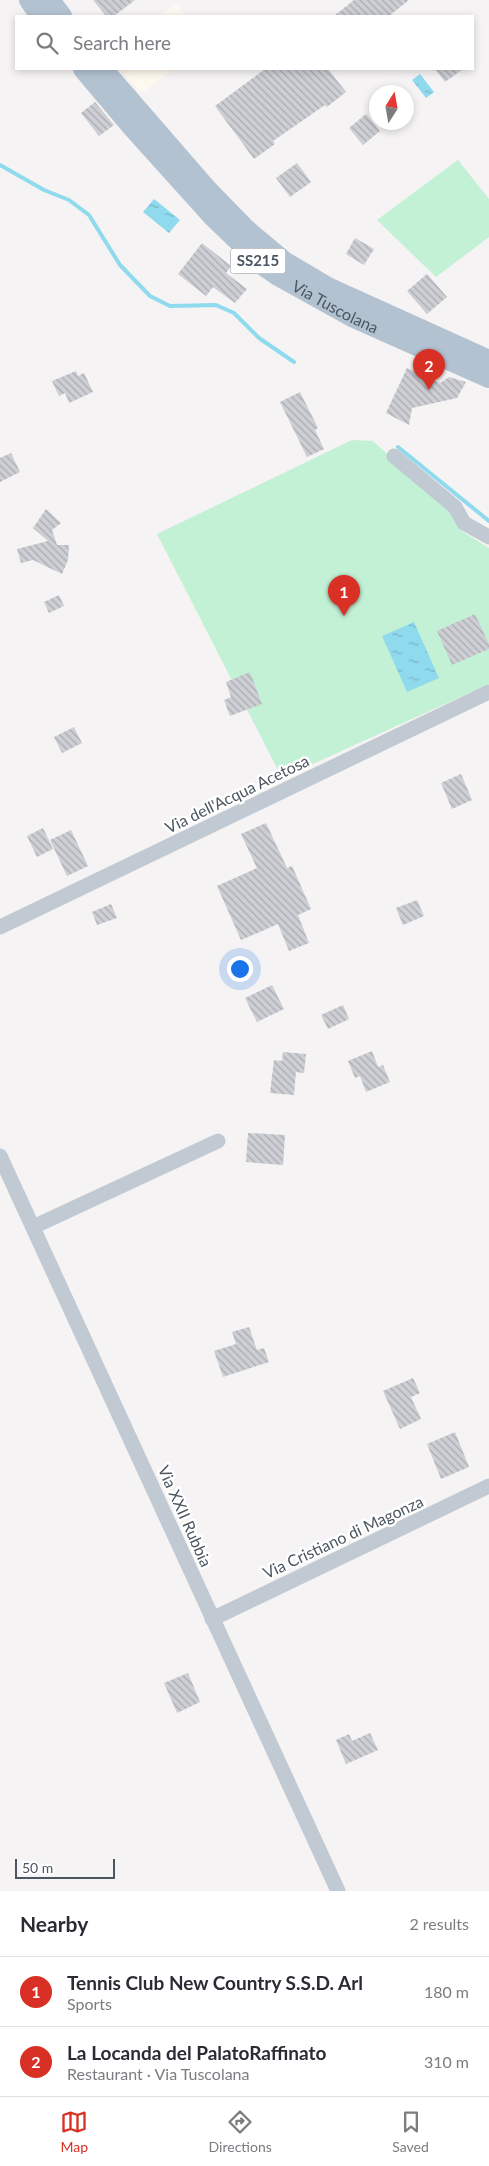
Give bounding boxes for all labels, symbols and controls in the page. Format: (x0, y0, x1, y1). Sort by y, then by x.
search box (15, 15, 474, 70)
icon: search (33, 29, 61, 57)
text: Search here (73, 31, 171, 54)
north arrow (369, 85, 414, 130)
road number: SS215 (230, 248, 286, 274)
street label: Via Tuscolana (289, 276, 382, 337)
pin: 2 (413, 349, 445, 390)
pin: 1 (328, 575, 360, 616)
street label: Via dell'Acqua Acetosa (162, 750, 312, 837)
your location (227, 956, 253, 982)
street label: Via XXII Rubbia (155, 1462, 216, 1569)
street label: Via Cristiano di Magonza (260, 1491, 426, 1582)
scale bar (15, 1856, 115, 1879)
text: 50 m (22, 1859, 53, 1876)
text: Nearby (20, 1911, 88, 1936)
text: 2 results (409, 1914, 469, 1933)
text: Tennis Club New Country S.S.D. Arl (67, 1971, 363, 1994)
text: 1 (31, 1982, 41, 2001)
text: 180 m (424, 1982, 469, 2001)
text: Sports (67, 1994, 112, 2013)
text: La Locanda del PalatoRaffinato (67, 2041, 326, 2064)
text: 2 (31, 2052, 41, 2071)
text: 310 m (424, 2052, 469, 2071)
text: Restaurant · Via Tuscolana (67, 2064, 250, 2083)
tab: Map (60, 2108, 88, 2155)
tab: Directions (209, 2108, 272, 2155)
tab: Saved (392, 2108, 429, 2155)

